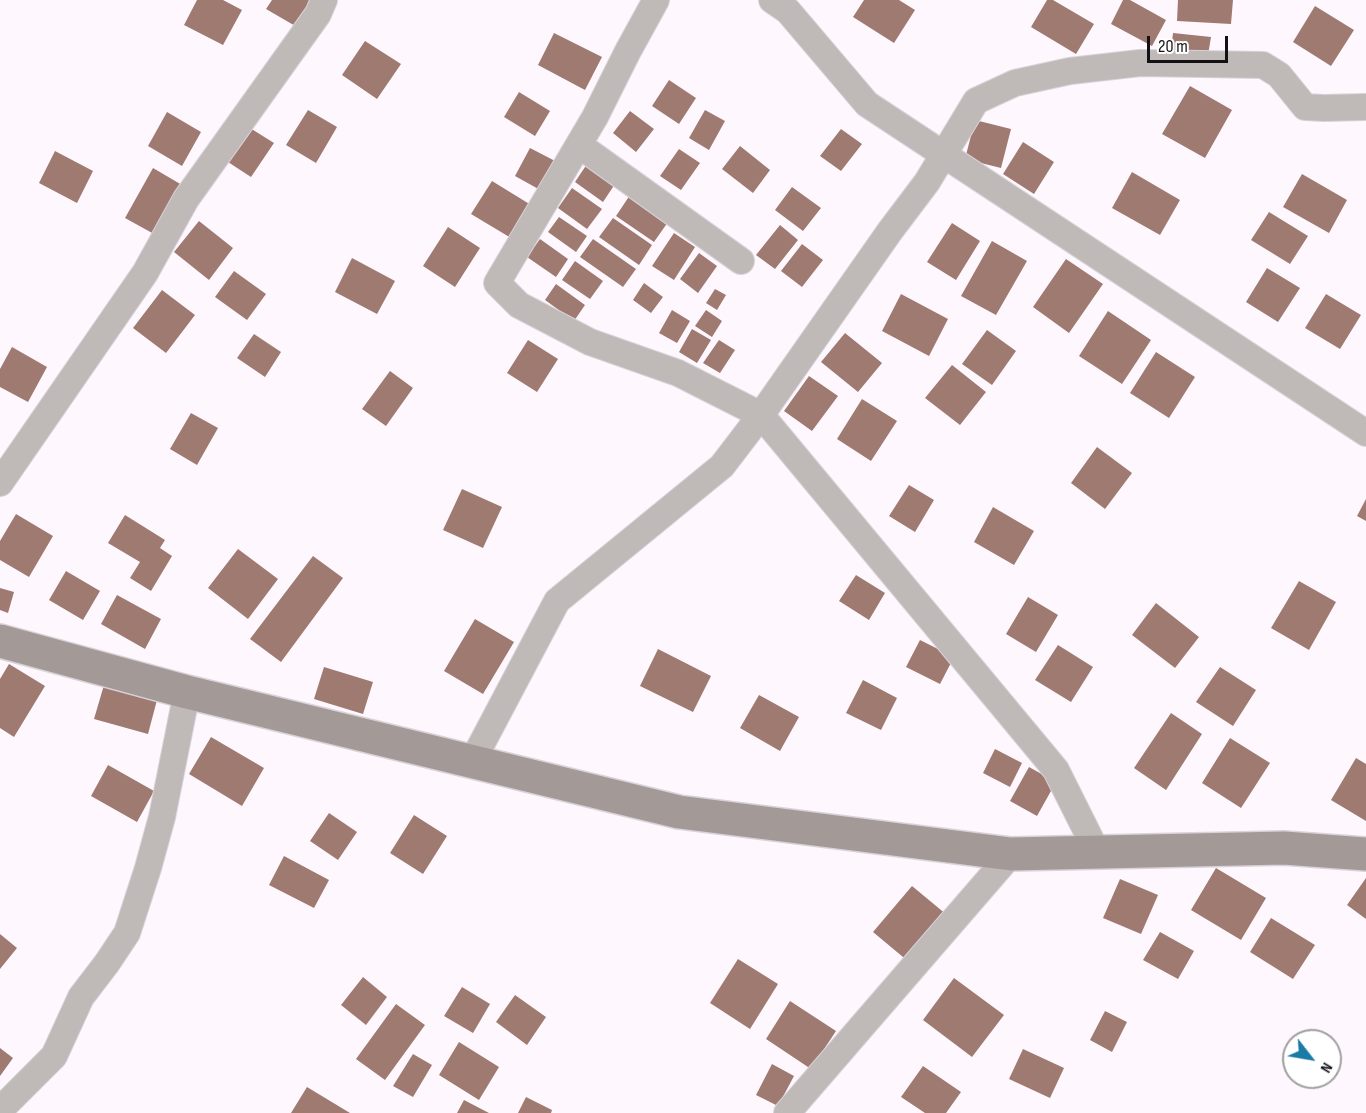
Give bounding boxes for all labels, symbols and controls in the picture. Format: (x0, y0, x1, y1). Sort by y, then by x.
scale bar (1150, 24, 1231, 62)
text: 20 m (1158, 36, 1188, 57)
north arrow (1282, 1029, 1342, 1089)
text: N (1316, 1059, 1336, 1076)

